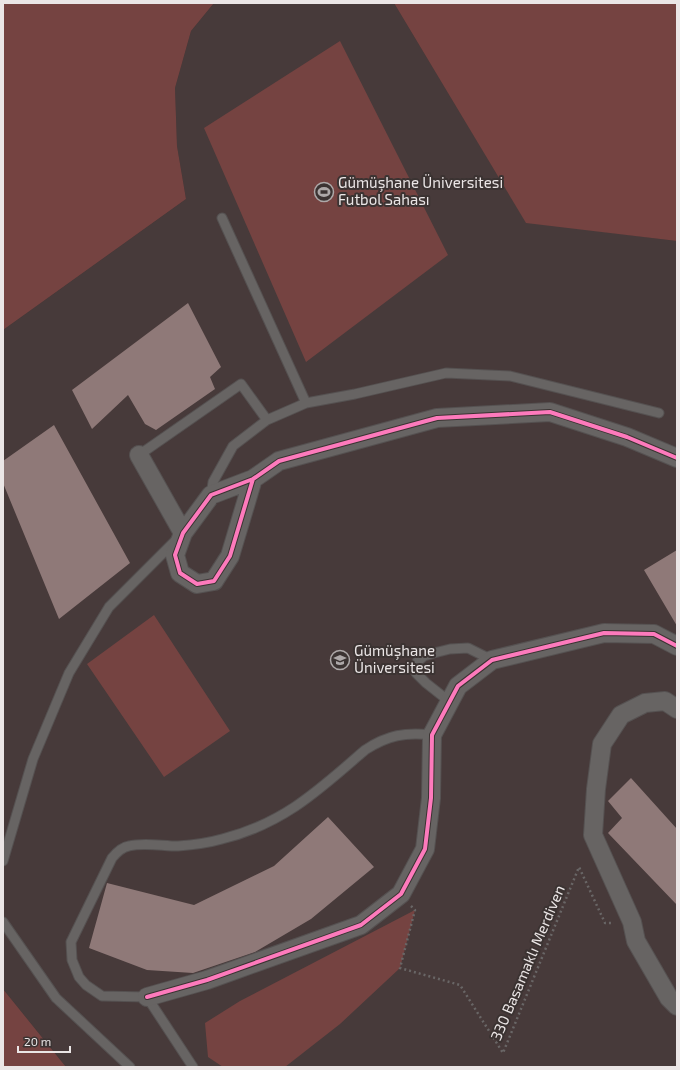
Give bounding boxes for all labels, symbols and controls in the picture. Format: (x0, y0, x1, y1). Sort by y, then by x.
place label: Gümüşhane Üniversitesi Futbol Sahası (338, 173, 503, 208)
sports icon: Gümüşhane Üniversitesi Futbol Sahası (313, 181, 335, 203)
place label: Gümüşhane Üniversitesi (354, 641, 435, 676)
school or university icon: Gümüşhane Üniversitesi (329, 649, 351, 671)
street label: 330 Basamaklı Merdiven (486, 882, 568, 1043)
scale bar (18, 1028, 70, 1054)
text: 20 m (24, 1034, 51, 1048)

